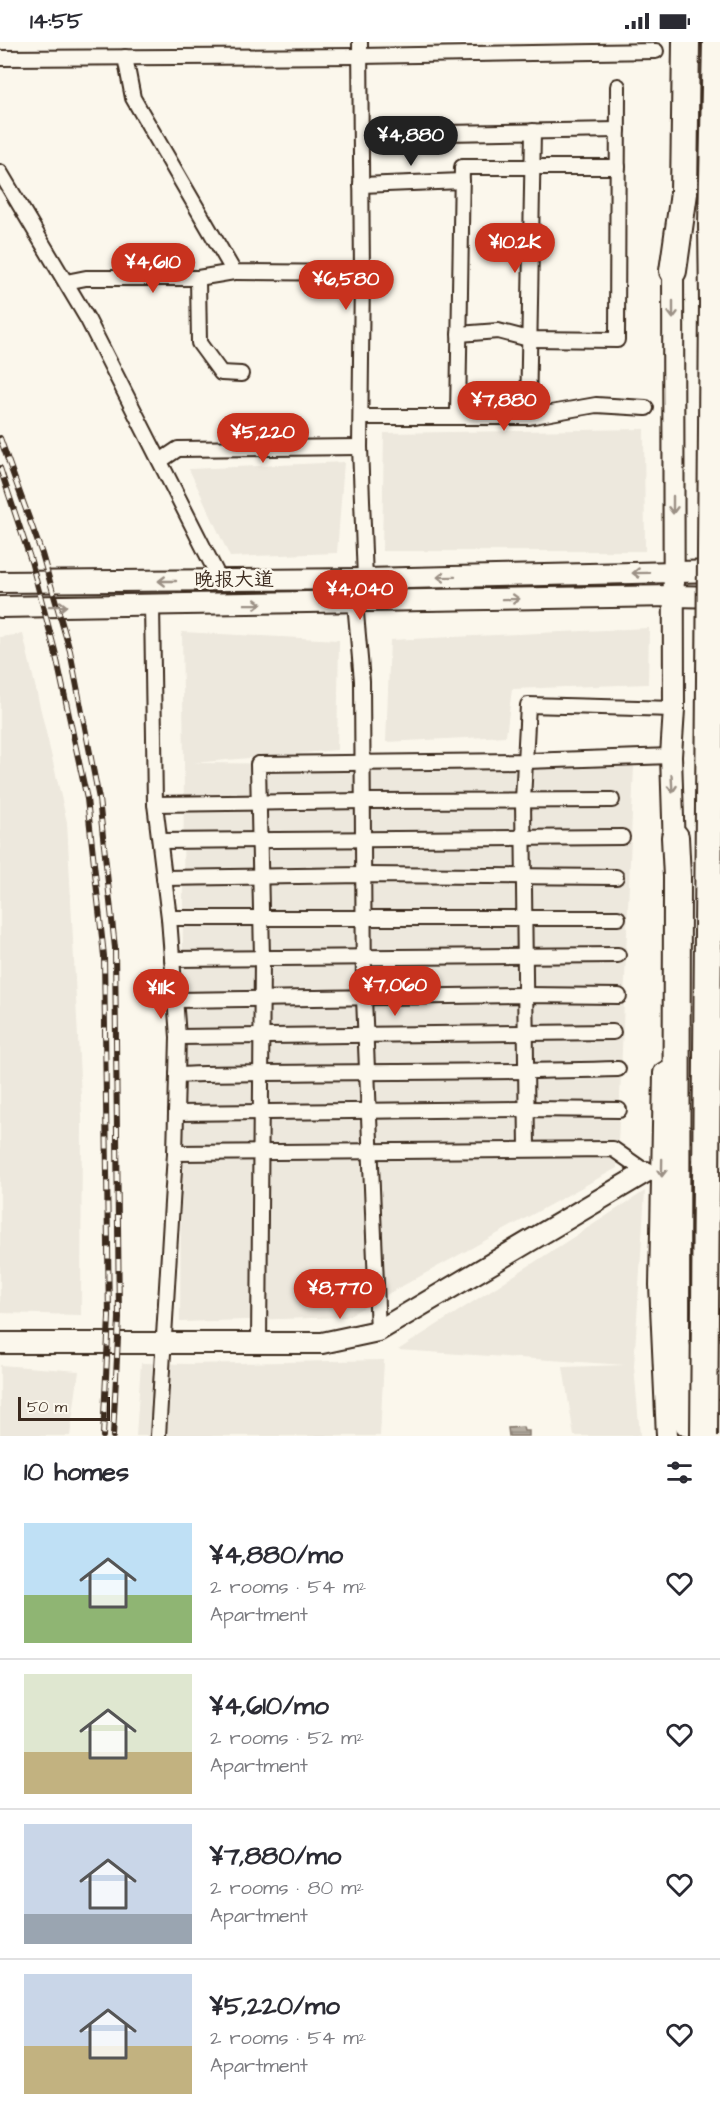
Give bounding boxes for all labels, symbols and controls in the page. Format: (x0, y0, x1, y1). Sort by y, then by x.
text: 14:55 (30, 6, 83, 37)
pin: ¥4,880 (362, 116, 460, 167)
text: ¥4,880 (378, 121, 444, 149)
pin: ¥10.2K (466, 223, 564, 274)
text: ¥10.2K (489, 228, 541, 256)
pin: ¥4,610 (104, 243, 202, 294)
text: ¥4,610 (125, 248, 181, 276)
pin: ¥6,580 (297, 260, 395, 311)
text: ¥6,580 (313, 265, 379, 293)
one-way arrow (667, 300, 678, 320)
pin: ¥7,880 (455, 381, 553, 432)
text: ¥7,880 (471, 386, 537, 414)
pin: ¥5,220 (214, 413, 312, 464)
text: ¥5,220 (231, 418, 295, 446)
one-way arrow (667, 495, 679, 515)
street label: 晚报大道 (194, 566, 274, 594)
one-way arrow (631, 567, 651, 579)
pin: ¥4,040 (311, 570, 409, 621)
one-way arrow (436, 571, 456, 583)
one-way arrow (157, 575, 177, 587)
text: ¥4,040 (327, 575, 393, 603)
one-way arrow (501, 593, 521, 605)
one-way arrow (243, 598, 263, 609)
one-way arrow (48, 600, 68, 612)
one-way arrow (667, 774, 678, 794)
pin: ¥7,060 (346, 966, 444, 1017)
pin: ¥11K (125, 969, 197, 1020)
text: ¥7,060 (363, 971, 427, 999)
text: ¥11K (147, 974, 175, 1002)
one-way arrow (657, 1157, 668, 1177)
pin: ¥8,770 (291, 1269, 389, 1320)
text: ¥8,770 (308, 1274, 372, 1302)
scale bar (18, 1394, 110, 1422)
text: 50 m (27, 1396, 67, 1418)
text: 10 homes (24, 1454, 129, 1490)
icon: filters (663, 1456, 696, 1489)
text: ¥4,880/mo (210, 1537, 343, 1573)
icon: home (72, 1547, 144, 1619)
icon: heart (663, 1567, 696, 1600)
text: 2 rooms · 54 m² (210, 1573, 366, 1601)
text: Apartment (210, 1601, 308, 1629)
text: ¥4,610/mo (210, 1688, 329, 1724)
icon: home (72, 1698, 144, 1770)
icon: heart (663, 1718, 696, 1751)
text: 2 rooms · 52 m² (210, 1724, 364, 1752)
text: Apartment (210, 1752, 308, 1780)
text: ¥7,880/mo (210, 1838, 341, 1874)
icon: home (72, 1848, 144, 1920)
icon: heart (663, 1868, 696, 1901)
text: 2 rooms · 80 m² (210, 1874, 364, 1902)
text: Apartment (210, 1902, 308, 1930)
text: ¥5,220/mo (210, 1988, 340, 2024)
icon: home (72, 1998, 144, 2070)
icon: heart (663, 2018, 696, 2051)
text: 2 rooms · 54 m² (210, 2024, 366, 2052)
text: Apartment (210, 2052, 308, 2080)

